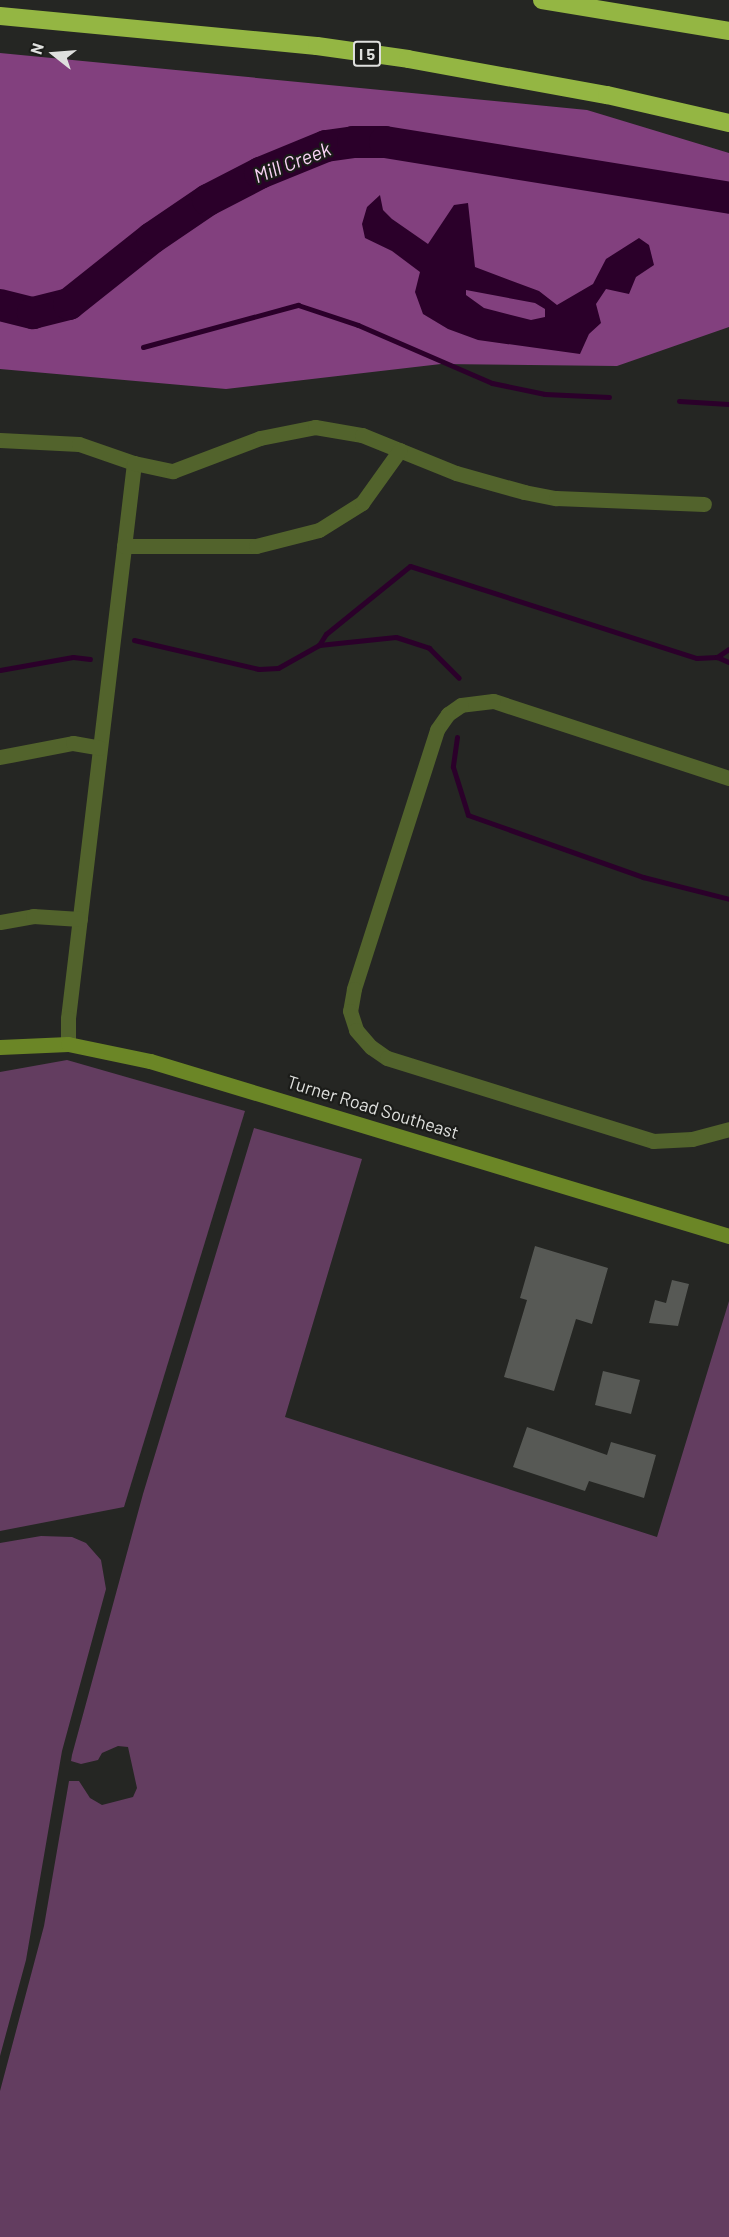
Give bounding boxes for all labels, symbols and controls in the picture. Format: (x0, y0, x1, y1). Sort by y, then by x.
north arrow (24, 24, 84, 84)
text: N (26, 41, 47, 56)
road number: I 5 (352, 41, 382, 67)
water label: Mill Creek (250, 136, 334, 188)
street label: Turner Road Southeast (285, 1071, 461, 1143)

